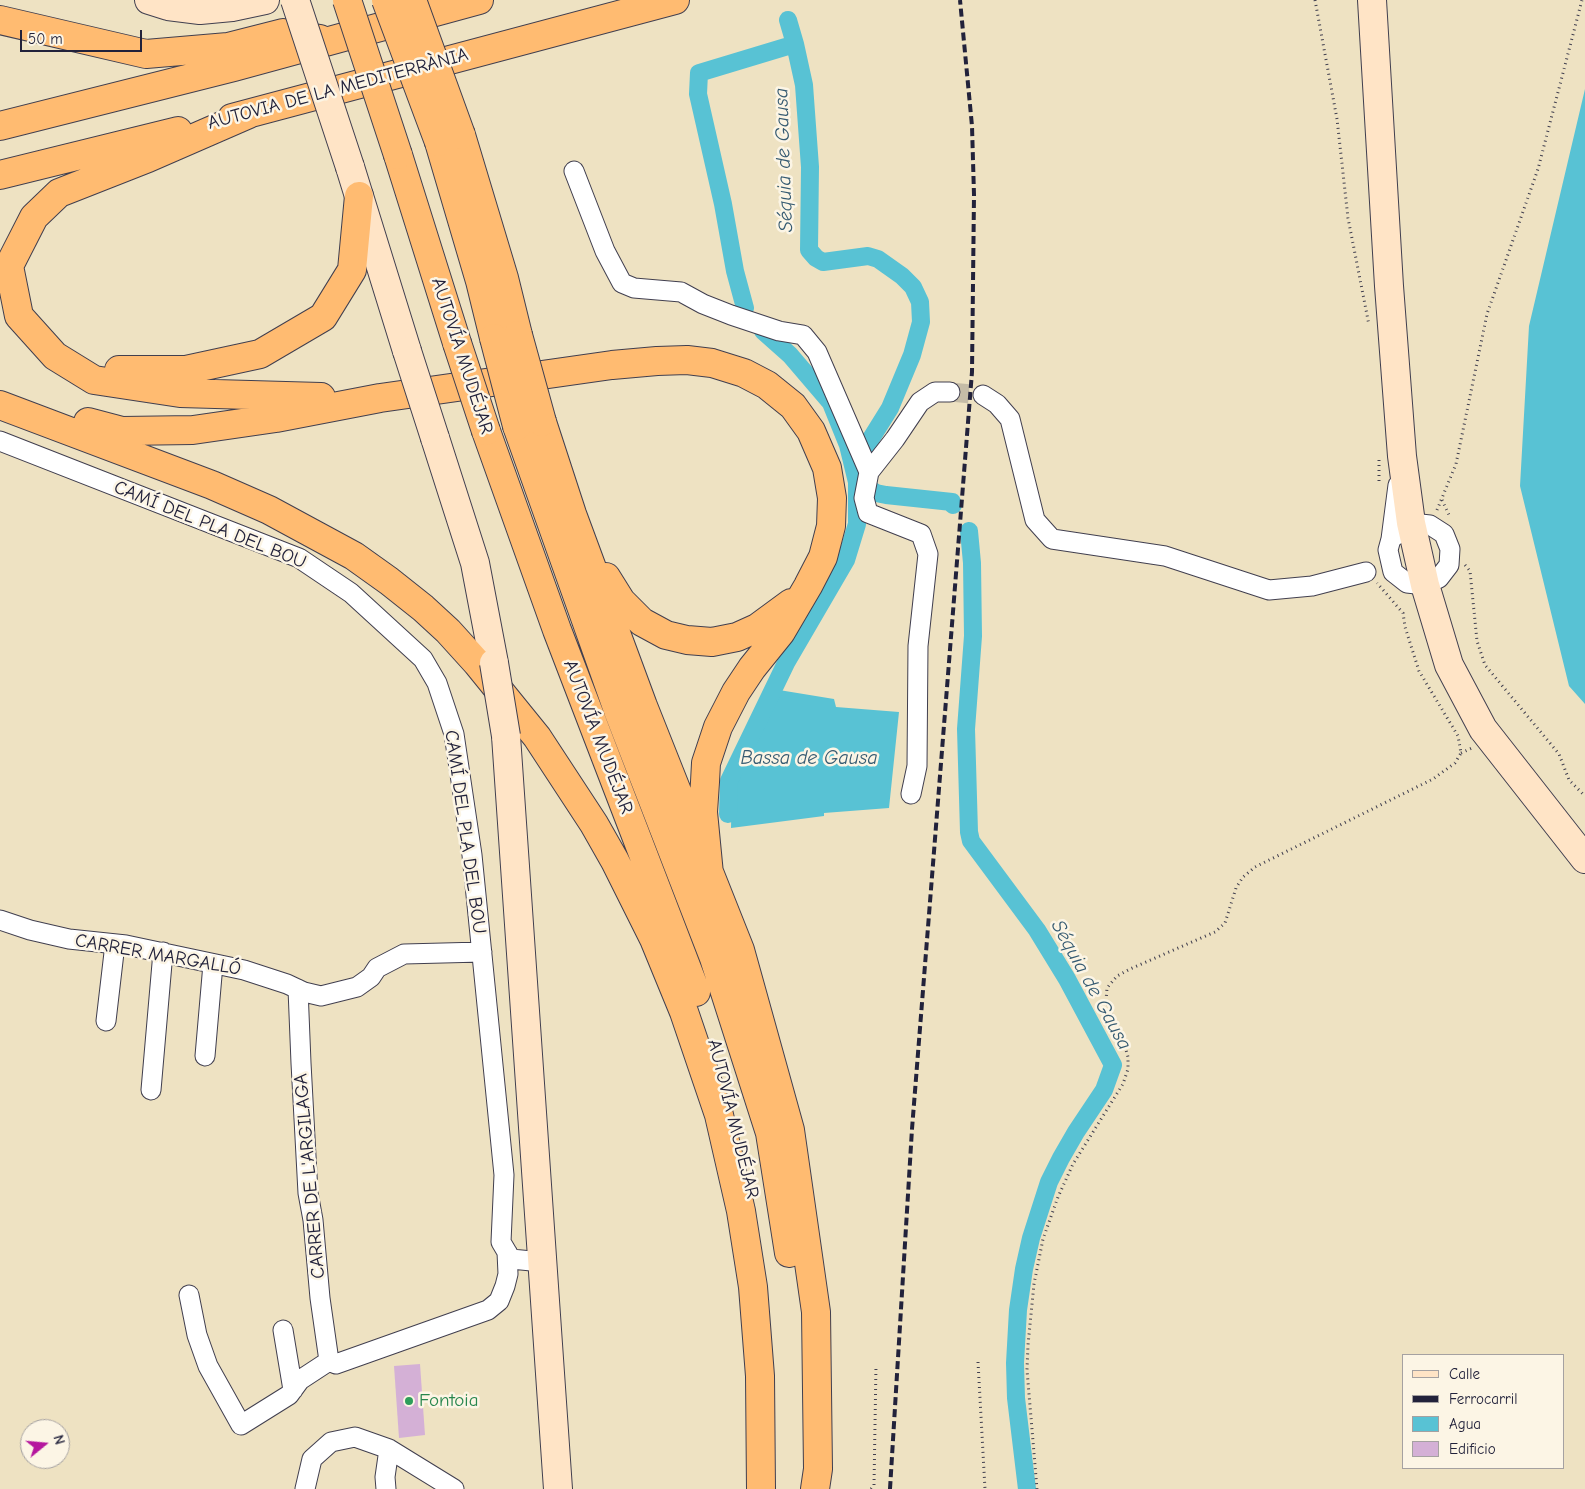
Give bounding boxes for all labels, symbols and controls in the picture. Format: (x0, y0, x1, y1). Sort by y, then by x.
scale bar (22, 20, 145, 52)
text: 50 m (28, 30, 63, 48)
street label: AUTOVIA DE LA MEDITERRÀNIA (205, 43, 471, 135)
water label: Séquia de Gausa (769, 87, 799, 233)
street label: AUTOVÍA MUDÉJAR (426, 275, 498, 437)
street label: CAMÍ DEL PLA DEL BOU (110, 476, 310, 574)
street label: AUTOVÍA MUDÉJAR (558, 657, 638, 817)
street label: CAMÍ DEL PLA DEL BOU (439, 729, 491, 935)
water label: Bassa de Gausa (740, 746, 878, 770)
water label: Séquia de Gausa (1045, 916, 1137, 1054)
street label: CARRER MARGALLÓ (73, 929, 243, 981)
street label: AUTOVÍA MUDÉJAR (702, 1037, 764, 1201)
street label: CARRER DE L'ARGILAGA (290, 1072, 330, 1280)
legend (1402, 1354, 1565, 1469)
text: Calle (1449, 1365, 1480, 1383)
place label: Fontoia (419, 1390, 478, 1412)
text: Ferrocarril (1449, 1390, 1517, 1408)
marker: Fontoia (403, 1395, 415, 1407)
text: Agua (1449, 1415, 1481, 1433)
north arrow (20, 1419, 70, 1469)
text: N (49, 1433, 68, 1447)
text: Edificio (1449, 1440, 1496, 1458)

